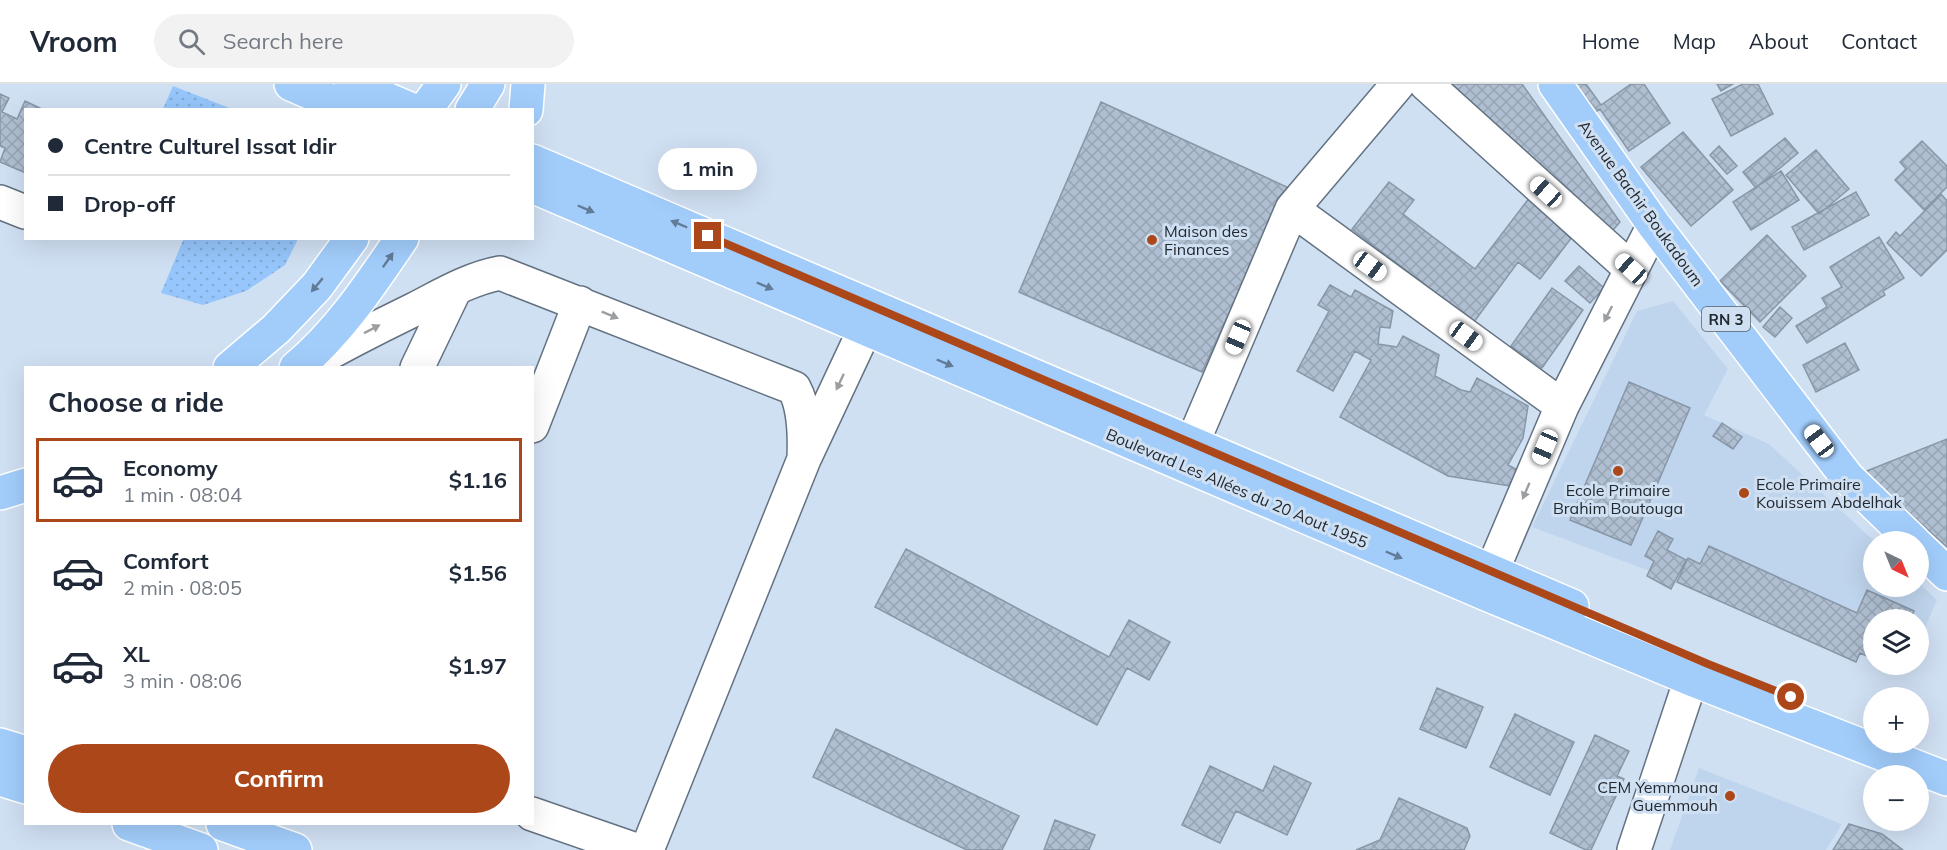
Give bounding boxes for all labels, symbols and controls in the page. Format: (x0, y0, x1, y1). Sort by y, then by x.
search box (154, 14, 574, 68)
text: Vroom (30, 24, 118, 59)
icon: search (175, 25, 208, 58)
text: Search here (223, 27, 344, 55)
text: Home (1582, 28, 1640, 54)
text: Map (1673, 28, 1716, 54)
text: About (1749, 28, 1808, 54)
text: Contact (1841, 28, 1917, 54)
street label: Avenue Bachir Boukadoum (1574, 116, 1708, 290)
text: Centre Culturel Issat Idir (84, 132, 336, 160)
callout: 1 min (658, 149, 758, 191)
text: 1 min (681, 156, 734, 181)
car (1527, 173, 1565, 211)
text: Drop-off (84, 190, 175, 218)
one-way arrow (578, 204, 596, 214)
one-way arrow (670, 219, 687, 228)
place label: Maison des Finances (1164, 221, 1248, 259)
route end (694, 222, 721, 249)
marker: Maison des Finances (1145, 233, 1159, 247)
car (1350, 248, 1390, 284)
car (1612, 250, 1650, 288)
one-way arrow (382, 252, 394, 268)
one-way arrow (310, 277, 323, 293)
one-way arrow (757, 281, 775, 291)
one-way arrow (1604, 306, 1613, 323)
road number: RN 3 (1702, 307, 1750, 331)
one-way arrow (601, 310, 619, 320)
car (1223, 317, 1253, 357)
car (1446, 318, 1486, 354)
one-way arrow (363, 325, 380, 334)
one-way arrow (936, 358, 954, 368)
one-way arrow (835, 373, 845, 391)
text: Choose a ride (48, 385, 224, 419)
car (1801, 421, 1837, 461)
street label: Boulevard Les Allées du 20 Aout 1955 (1103, 424, 1371, 552)
car (1530, 427, 1560, 467)
icon: car (51, 453, 105, 507)
text: Economy (123, 454, 218, 482)
marker: Ecole Primaire Brahim Boutouga (1611, 464, 1625, 478)
text: $1.16 (449, 466, 507, 494)
place label: Ecole Primaire Kouissem Abdelhak (1756, 474, 1902, 512)
place label: Ecole Primaire Brahim Boutouga (1553, 480, 1683, 518)
text: 1 min · 08:04 (123, 482, 242, 507)
one-way arrow (1521, 482, 1531, 500)
marker: Ecole Primaire Kouissem Abdelhak (1737, 486, 1751, 500)
north arrow (1863, 531, 1929, 597)
map controls (1863, 531, 1929, 831)
icon: car (51, 546, 105, 600)
text: Comfort (123, 547, 209, 575)
one-way arrow (1386, 550, 1404, 560)
text: $1.56 (449, 559, 507, 587)
text: 2 min · 08:05 (123, 575, 242, 600)
button: layers (1863, 609, 1929, 675)
icon: car (51, 639, 105, 693)
text: XL (123, 640, 150, 668)
text: $1.97 (449, 652, 507, 680)
text: 3 min · 08:06 (123, 668, 242, 693)
route start (1777, 683, 1804, 710)
button: + (1863, 687, 1929, 753)
button: Confirm (48, 744, 510, 813)
button: − (1863, 765, 1929, 831)
place label: CEM Yemmouna Guemmouh (1597, 777, 1718, 815)
marker: CEM Yemmouna Guemmouh (1723, 789, 1737, 803)

